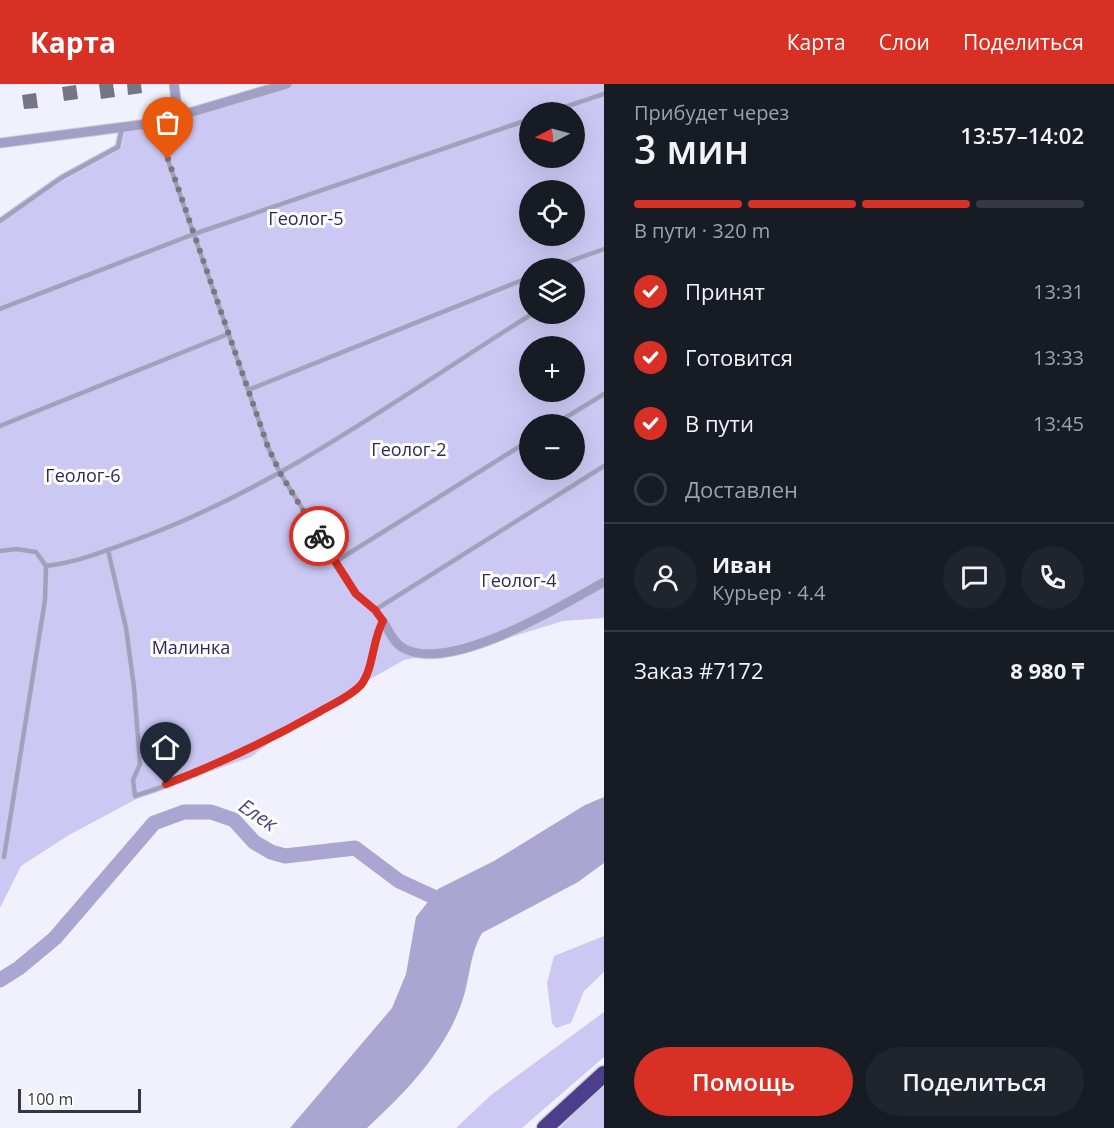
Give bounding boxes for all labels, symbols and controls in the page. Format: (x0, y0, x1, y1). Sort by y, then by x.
text: Карта (30, 23, 116, 61)
text: Карта (787, 28, 846, 56)
text: Слои (879, 28, 930, 56)
text: Поделиться (963, 28, 1084, 56)
pin (142, 97, 193, 159)
text: Прибудет через (634, 99, 789, 126)
north arrow (519, 102, 585, 168)
map controls (519, 102, 585, 480)
icon: bag (151, 106, 184, 139)
text: 13:57–14:02 (960, 120, 1084, 150)
text: 3 мин (634, 122, 749, 175)
button: locate (519, 180, 585, 246)
park label: Геолог-5 (268, 206, 344, 230)
text: В пути · 320 m (634, 217, 770, 244)
button: layers (519, 258, 585, 324)
icon: check (634, 275, 667, 308)
text: Принят (685, 276, 765, 306)
text: 13:31 (1033, 278, 1084, 305)
button: + (519, 336, 585, 402)
icon: check (634, 341, 667, 374)
text: Готовится (685, 342, 793, 372)
text: 13:33 (1033, 344, 1084, 371)
icon: check (634, 407, 667, 440)
text: В пути (685, 408, 754, 438)
text: 13:45 (1033, 410, 1084, 437)
button: − (519, 414, 585, 480)
park label: Геолог-2 (371, 437, 447, 461)
park label: Геолог-6 (45, 463, 121, 487)
text: Доставлен (685, 474, 798, 504)
courier (289, 506, 349, 566)
icon: bike (303, 520, 336, 553)
button: person (634, 546, 697, 609)
button: chat (943, 546, 1006, 609)
button: phone (1021, 546, 1084, 609)
text: Иван (712, 549, 772, 579)
park label: Геолог-4 (481, 568, 557, 592)
text: Курьер · 4.4 (712, 579, 826, 606)
park label: Малинка (152, 635, 230, 659)
text: Заказ #7172 (634, 655, 764, 685)
text: 8 980 ₸ (1010, 655, 1084, 685)
pin (140, 722, 191, 784)
icon: home (149, 731, 182, 764)
water label: Елек (234, 792, 284, 838)
button: Помощь (634, 1047, 853, 1116)
button: Поделиться (865, 1047, 1084, 1116)
scale bar (18, 1086, 141, 1114)
text: 100 m (27, 1088, 73, 1110)

